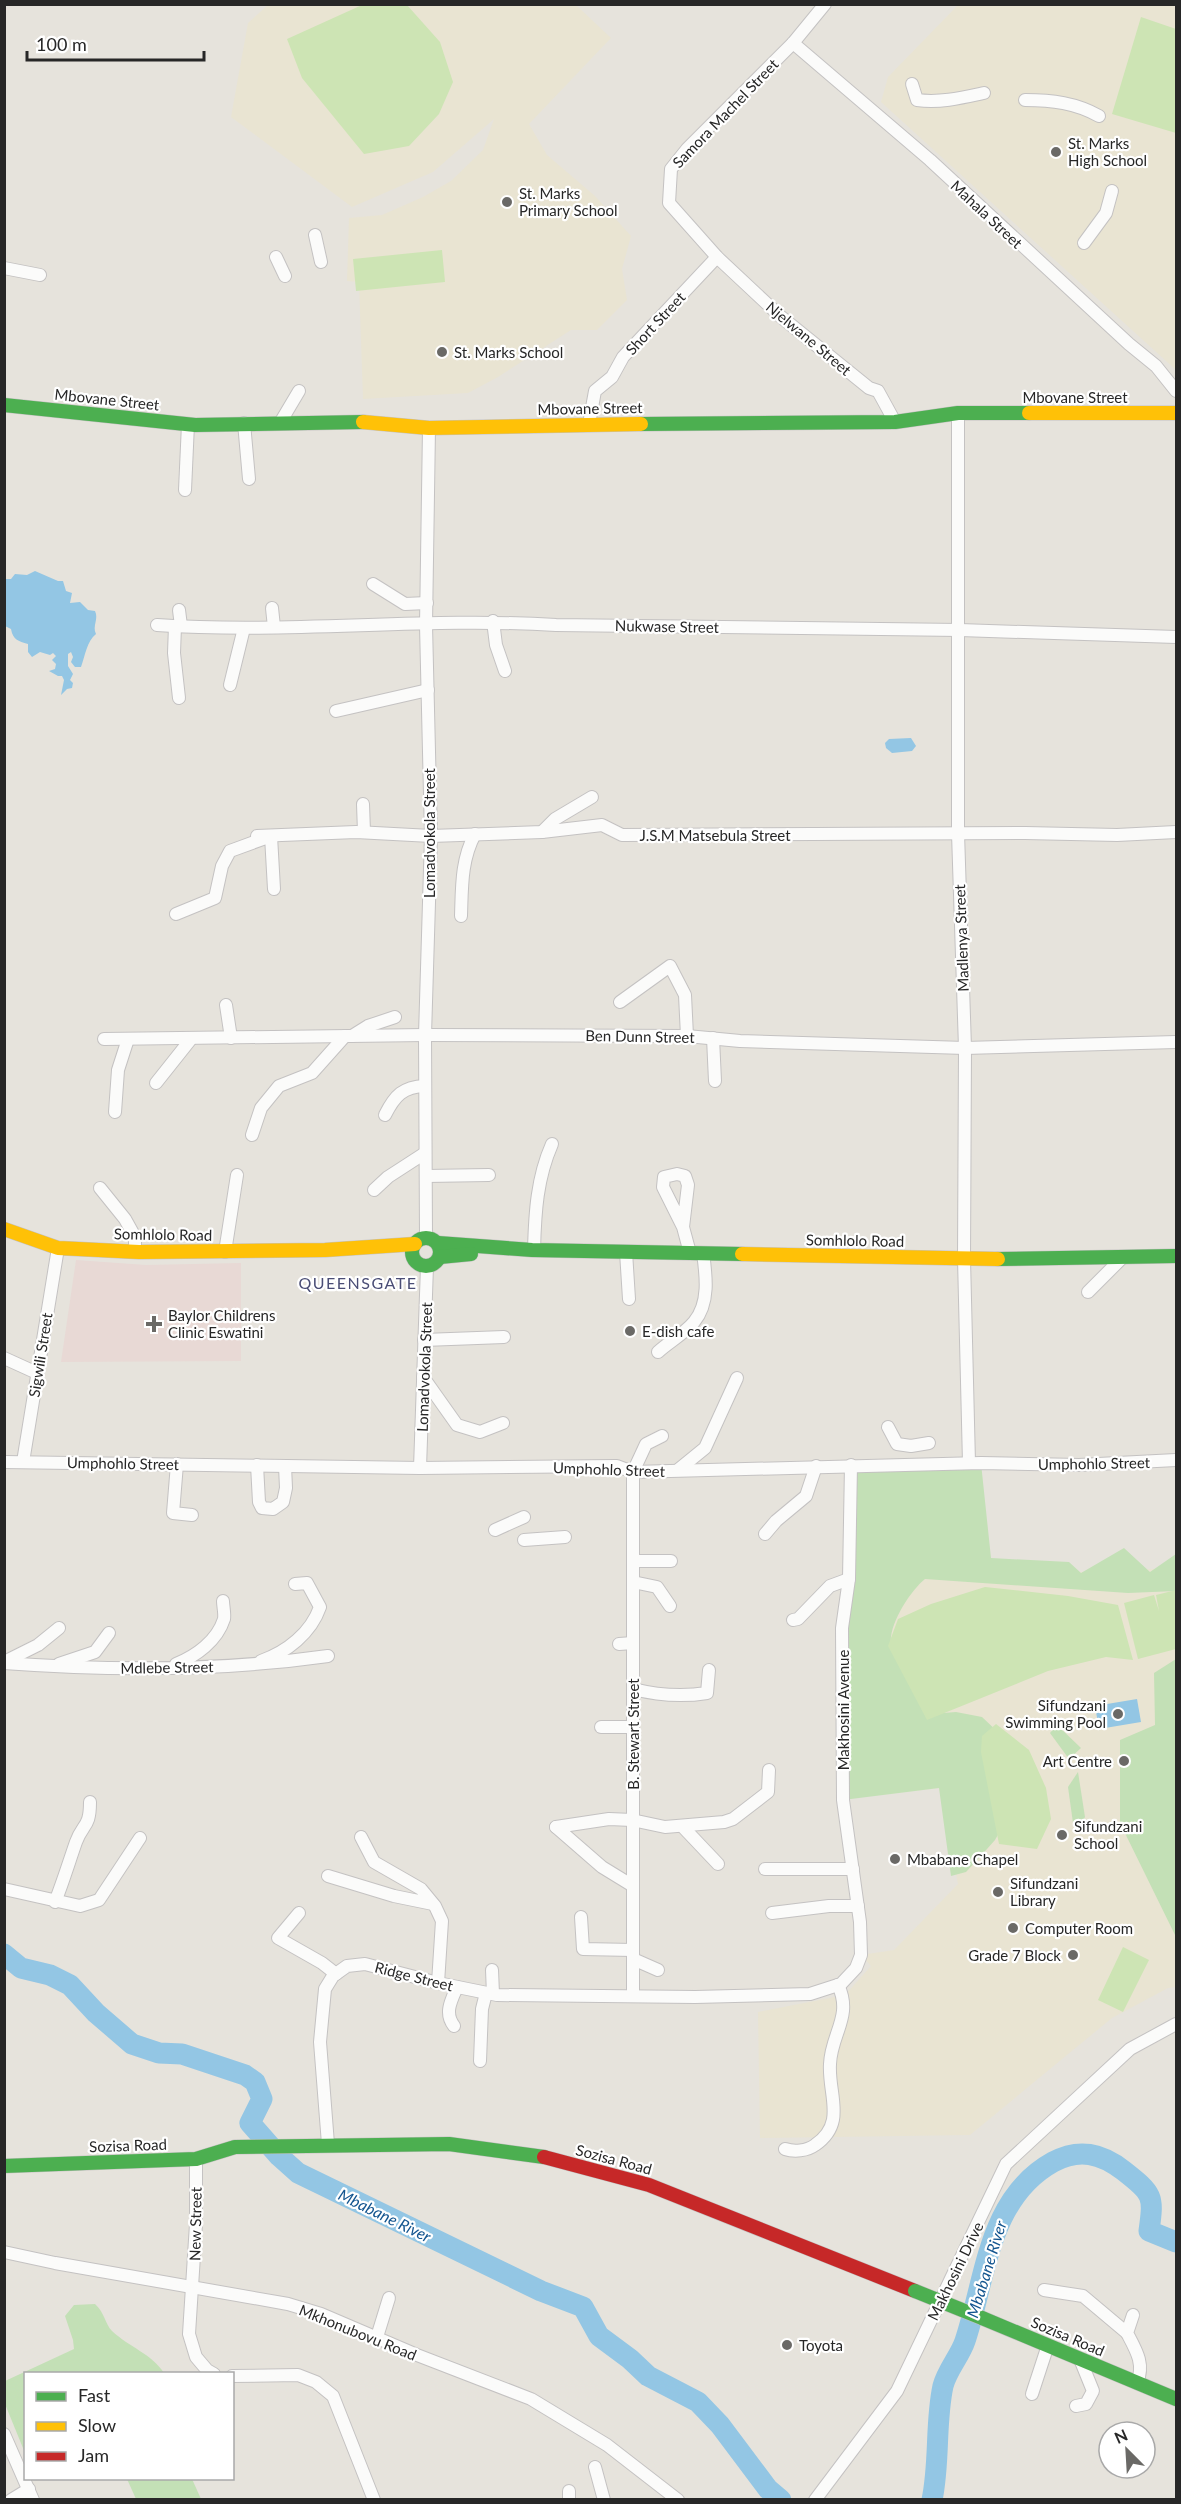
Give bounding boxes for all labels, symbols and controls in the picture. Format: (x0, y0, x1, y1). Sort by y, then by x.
scale bar (27, 24, 204, 62)
text: 100 m (36, 33, 87, 55)
street label: Samora Machel Street (668, 54, 782, 171)
place label: St. Marks High School (1068, 134, 1147, 169)
marker: St. Marks High School (1049, 145, 1063, 159)
street label: Mahala Street (947, 176, 1027, 252)
place label: St. Marks Primary School (519, 184, 618, 219)
marker: St. Marks Primary School (500, 195, 514, 209)
street label: Short Street (621, 287, 689, 358)
street label: Njelwane Street (763, 297, 856, 379)
place label: St. Marks School (454, 343, 563, 361)
marker: St. Marks School (435, 345, 449, 359)
street label: Mbovane Street (54, 385, 161, 414)
street label: Mbovane Street (1022, 388, 1128, 406)
street label: Mbovane Street (537, 398, 643, 418)
street label: Nukwase Street (615, 616, 720, 636)
street label: Lomadvokola Street (420, 767, 438, 898)
street label: J.S.M Matsebula Street (639, 826, 791, 844)
street label: Madlenya Street (950, 883, 972, 992)
street label: Ben Dunn Street (585, 1026, 695, 1046)
street label: Somhlolo Road (114, 1224, 212, 1244)
street label: Somhlolo Road (806, 1230, 904, 1250)
district label: QUEENSGATE (299, 1273, 417, 1292)
street label: Lomadvokola Street (413, 1301, 435, 1432)
place label: Baylor Childrens Clinic Eswatini (168, 1306, 275, 1341)
street label: Sigwili Street (24, 1311, 56, 1399)
marker: Baylor Childrens Clinic Eswatini (145, 1315, 163, 1333)
place label: E-dish cafe (642, 1322, 714, 1340)
marker: E-dish cafe (623, 1324, 637, 1338)
street label: Umphohlo Street (67, 1453, 180, 1473)
street label: Umphohlo Street (1038, 1453, 1151, 1473)
street label: Umphohlo Street (553, 1458, 666, 1480)
street label: Makhosini Avenue (834, 1650, 852, 1770)
street label: Mdlebe Street (120, 1657, 214, 1677)
street label: B. Stewart Street (624, 1678, 642, 1790)
place label: Sifundzani Swimming Pool (1005, 1696, 1106, 1731)
marker: Sifundzani Swimming Pool (1111, 1707, 1125, 1721)
place label: Art Centre (1043, 1752, 1112, 1770)
marker: Art Centre (1117, 1754, 1131, 1768)
place label: Sifundzani School (1074, 1817, 1142, 1852)
marker: Sifundzani School (1055, 1828, 1069, 1842)
place label: Mbabane Chapel (907, 1850, 1018, 1868)
marker: Mbabane Chapel (888, 1852, 902, 1866)
place label: Sifundzani Library (1010, 1874, 1078, 1909)
marker: Sifundzani Library (991, 1885, 1005, 1899)
place label: Computer Room (1025, 1919, 1133, 1937)
marker: Computer Room (1006, 1921, 1020, 1935)
place label: Grade 7 Block (968, 1946, 1061, 1964)
marker: Grade 7 Block (1066, 1948, 1080, 1962)
street label: Ridge Street (373, 1958, 456, 1995)
street label: Sozisa Road (89, 2135, 167, 2155)
street label: Sozisa Road (574, 2140, 654, 2178)
water label: Mbabane River (336, 2184, 435, 2246)
street label: New Street (185, 2186, 205, 2261)
water label: Mbabane River (962, 2218, 1010, 2320)
street label: Makhosini Drive (923, 2219, 987, 2323)
street label: Mkhonubovu Road (297, 2300, 419, 2364)
street label: Sozisa Road (1029, 2312, 1107, 2360)
place label: Toyota (799, 2336, 843, 2354)
marker: Toyota (780, 2338, 794, 2352)
legend (24, 2372, 234, 2480)
text: Fast (78, 2384, 111, 2406)
text: Slow (78, 2414, 116, 2436)
north arrow (1097, 2420, 1157, 2480)
text: N (1111, 2425, 1130, 2447)
text: Jam (78, 2444, 109, 2466)

